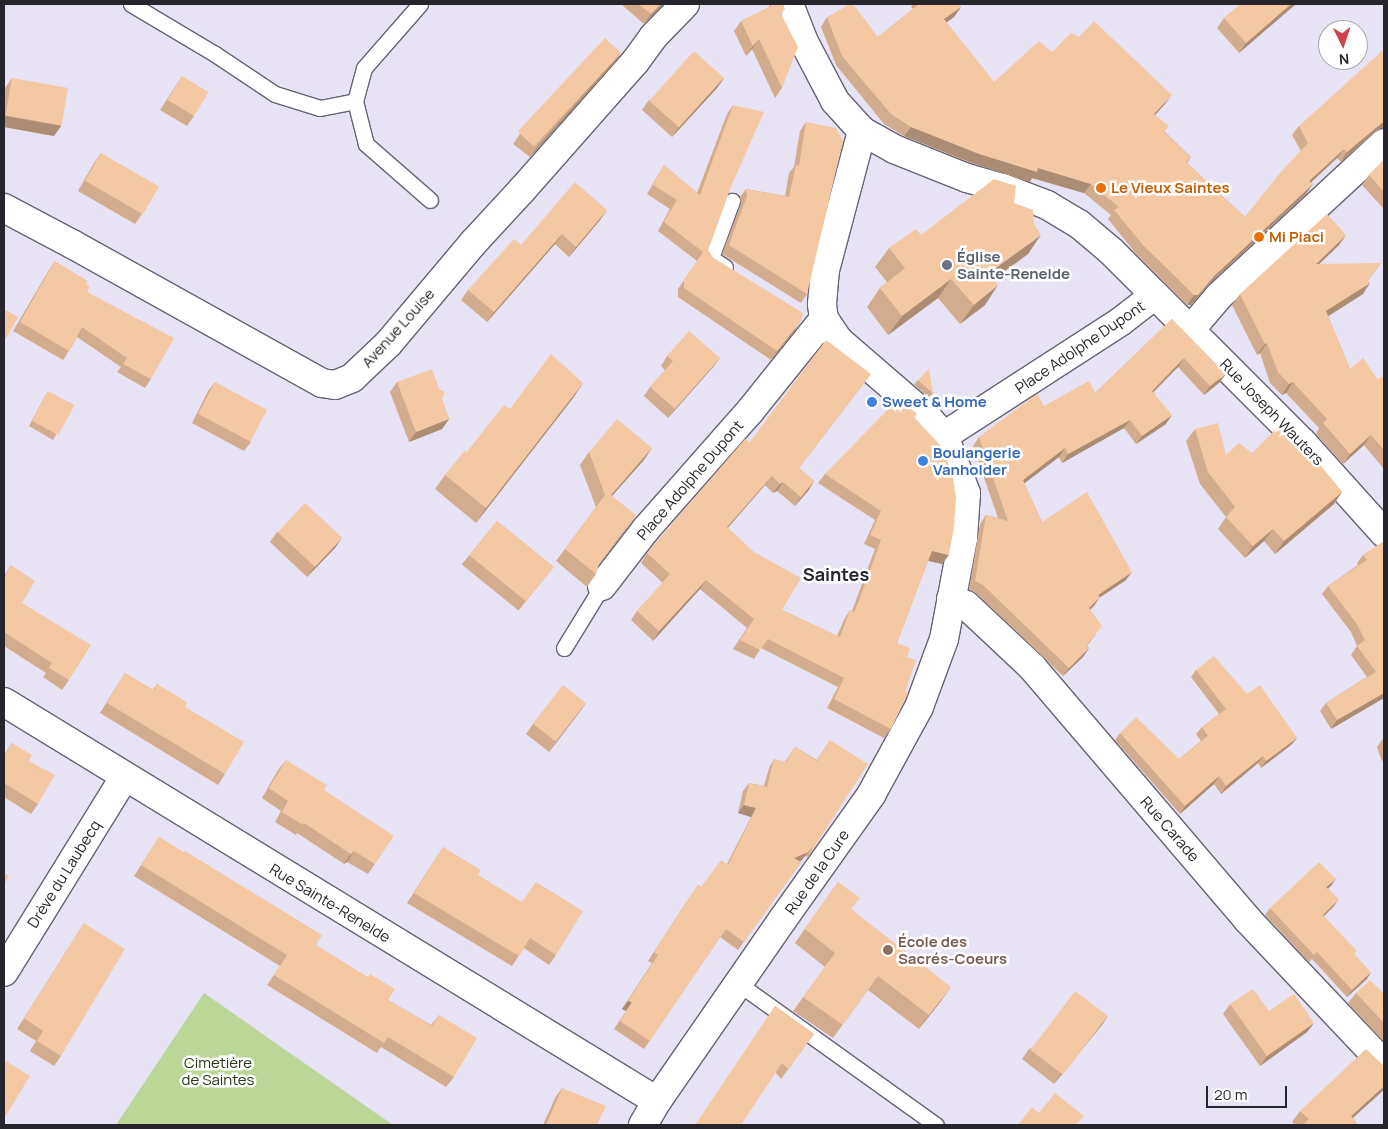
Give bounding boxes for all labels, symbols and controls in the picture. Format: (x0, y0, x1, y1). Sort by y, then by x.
north arrow (1318, 20, 1368, 70)
text: N (1338, 50, 1350, 69)
place label: Le Vieux Saintes (1111, 179, 1230, 197)
marker: Le Vieux Saintes (1095, 182, 1107, 194)
place label: Mi Piaci (1269, 228, 1324, 246)
marker: Mi Piaci (1253, 231, 1265, 243)
place label: Église Sainte-Renelde (957, 247, 1070, 282)
marker: Église Sainte-Renelde (941, 259, 953, 271)
street label: Avenue Louise (358, 285, 438, 371)
street label: Place Adolphe Dupont (1012, 297, 1148, 397)
street label: Rue Joseph Wauters (1217, 355, 1327, 469)
place label: Sweet & Home (882, 393, 987, 411)
marker: Sweet & Home (866, 396, 878, 408)
street label: Place Adolphe Dupont (633, 416, 747, 544)
place label: Boulangerie Vanholder (933, 443, 1021, 478)
marker: Boulangerie Vanholder (917, 455, 929, 467)
district label: Saintes (803, 563, 869, 585)
street label: Rue Carade (1137, 793, 1203, 865)
street label: Drève du Laubecq (24, 817, 104, 931)
street label: Rue de la Cure (781, 826, 853, 918)
street label: Rue Sainte-Renelde (266, 860, 394, 946)
place label: École des Sacrés-Coeurs (898, 932, 1007, 967)
marker: École des Sacrés-Coeurs (882, 944, 894, 956)
park label: Cimetière de Saintes (182, 1053, 254, 1088)
scale bar (1208, 1076, 1289, 1108)
text: 20 m (1214, 1084, 1247, 1105)

